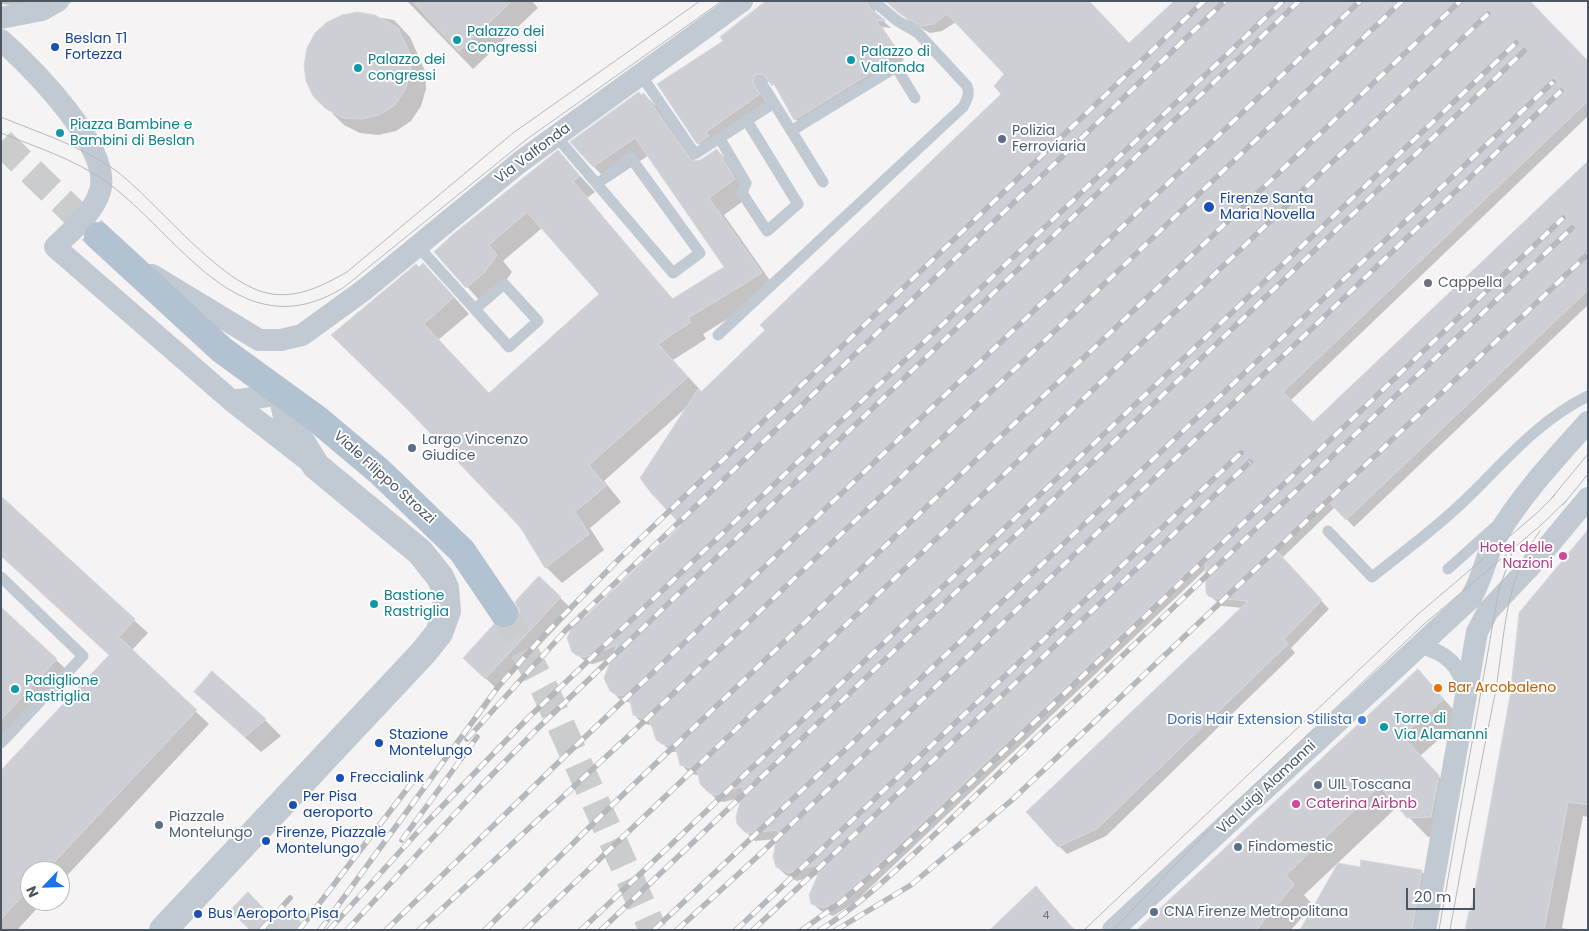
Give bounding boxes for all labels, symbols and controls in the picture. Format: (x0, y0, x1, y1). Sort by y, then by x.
place label: Palazzo dei Congressi (467, 24, 545, 56)
place label: Beslan T1 Fortezza (65, 31, 127, 64)
marker: Palazzo dei Congressi (451, 34, 463, 46)
marker: Beslan T1 Fortezza (49, 41, 61, 53)
place label: Palazzo di Valfonda (861, 44, 930, 76)
place label: Palazzo dei congressi (368, 52, 446, 84)
marker: Palazzo di Valfonda (845, 54, 857, 66)
marker: Palazzo dei congressi (352, 62, 364, 74)
place label: Piazza Bambine e Bambini di Beslan (70, 117, 195, 150)
street label: Via Valfonda (492, 120, 574, 188)
place label: Polizia Ferroviaria (1012, 123, 1086, 156)
marker: Piazza Bambine e Bambini di Beslan (54, 127, 66, 139)
marker: Polizia Ferroviaria (996, 133, 1008, 145)
place label: Firenze Santa Maria Novella (1220, 191, 1315, 223)
marker: Firenze Santa Maria Novella (1202, 200, 1216, 214)
place label: Cappella (1438, 275, 1502, 291)
marker: Cappella (1422, 277, 1434, 289)
street label: Viale Filippo Strozzi (330, 428, 438, 528)
place label: Largo Vincenzo Giudice (422, 432, 528, 464)
marker: Largo Vincenzo Giudice (406, 442, 418, 454)
place label: Hotel delle Nazioni (1480, 540, 1553, 572)
marker: Hotel delle Nazioni (1557, 550, 1569, 562)
place label: Bastione Rastriglia (384, 588, 449, 620)
marker: Bastione Rastriglia (368, 598, 380, 610)
place label: Padiglione Rastriglia (25, 673, 98, 706)
place label: Bar Arcobaleno (1448, 680, 1556, 696)
marker: Bar Arcobaleno (1432, 682, 1444, 694)
marker: Padiglione Rastriglia (9, 683, 21, 695)
place label: Torre di Via Alamanni (1394, 711, 1488, 744)
place label: Doris Hair Extension Stilista (1167, 712, 1352, 728)
marker: Doris Hair Extension Stilista (1356, 714, 1368, 726)
marker: Torre di Via Alamanni (1378, 721, 1390, 733)
place label: Stazione Montelungo (389, 727, 473, 760)
marker: Stazione Montelungo (373, 737, 385, 749)
street label: Via Luigi Alamanni (1214, 738, 1320, 838)
place label: Freccialink (350, 770, 424, 786)
marker: Freccialink (334, 772, 346, 784)
place label: UIL Toscana (1328, 777, 1411, 793)
marker: UIL Toscana (1312, 779, 1324, 791)
place label: Per Pisa aeroporto (303, 789, 373, 822)
place label: Caterina Airbnb (1306, 796, 1417, 812)
marker: Caterina Airbnb (1290, 798, 1302, 810)
marker: Per Pisa aeroporto (287, 799, 299, 811)
place label: Piazzale Montelungo (169, 809, 253, 842)
marker: Piazzale Montelungo (153, 819, 165, 831)
place label: Firenze, Piazzale Montelungo (276, 825, 386, 858)
marker: Firenze, Piazzale Montelungo (260, 835, 272, 847)
place label: Findomestic (1248, 839, 1333, 855)
marker: Findomestic (1232, 841, 1244, 853)
north arrow (20, 861, 70, 911)
scale bar (1409, 878, 1478, 910)
text: N (21, 883, 43, 901)
text: 20 m (1414, 886, 1452, 907)
place label: CNA Firenze Metropolitana (1164, 904, 1348, 920)
place label: Bus Aeroporto Pisa (208, 906, 339, 922)
marker: CNA Firenze Metropolitana (1148, 906, 1160, 918)
marker: Bus Aeroporto Pisa (192, 908, 204, 920)
house number: 4 (1043, 909, 1049, 923)

